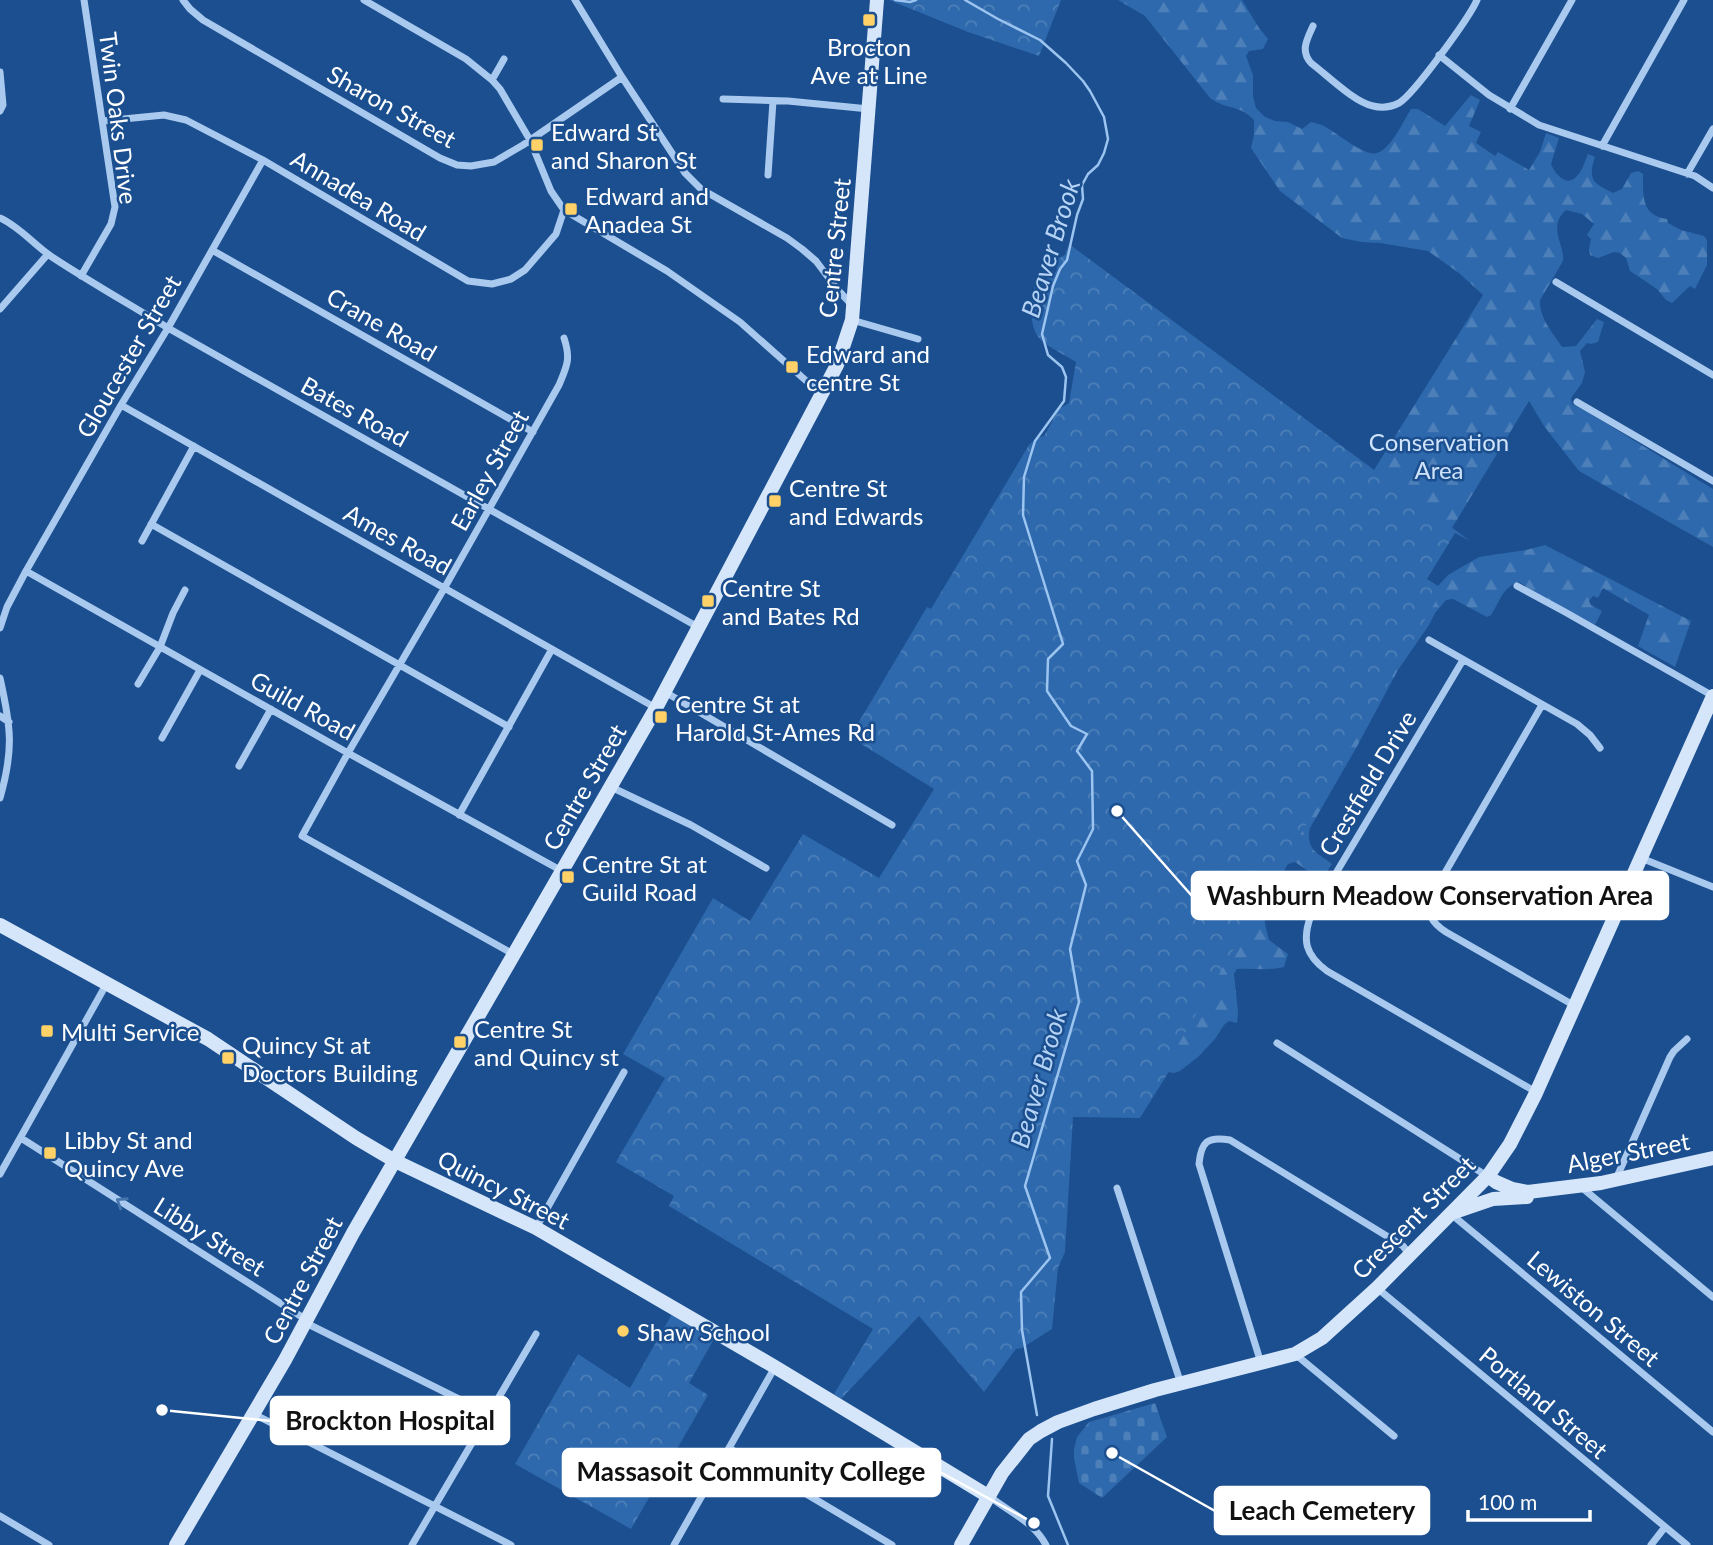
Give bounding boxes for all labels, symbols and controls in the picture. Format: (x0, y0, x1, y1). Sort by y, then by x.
marker: Brocton Ave at Line (861, 12, 877, 28)
street label: Twin Oaks Drive (94, 30, 144, 206)
place label: Brocton Ave at Line (811, 32, 927, 89)
street label: Sharon Street (323, 59, 462, 153)
place label: Edward St and Sharon St (551, 117, 697, 174)
marker: Edward St and Sharon St (529, 137, 545, 153)
street label: Annadea Road (286, 143, 432, 247)
water label: Beaver Brook (1014, 174, 1086, 321)
street label: Centre Street (812, 176, 856, 319)
place label: Edward and Anadea St (585, 181, 709, 238)
marker: Edward and Anadea St (563, 201, 579, 217)
street label: Gloucester Street (70, 269, 187, 443)
street label: Crane Road (322, 281, 442, 367)
place label: Edward and centre St (806, 339, 930, 396)
marker: Edward and centre St (784, 359, 800, 375)
street label: Bates Road (296, 370, 414, 452)
street label: Earley Street (444, 404, 534, 535)
park label: Conservation Area (1369, 427, 1509, 484)
place label: Centre St and Edwards (789, 473, 923, 530)
marker: Centre St and Edwards (767, 493, 783, 509)
street label: Ames Road (339, 498, 457, 580)
place label: Centre St and Bates Rd (722, 573, 860, 630)
marker: Centre St and Bates Rd (700, 593, 716, 609)
street label: Guild Road (246, 664, 360, 746)
place label: Centre St at Harold St-Ames Rd (675, 689, 875, 746)
street label: Crestfield Drive (1312, 705, 1422, 861)
marker: Centre St at Harold St-Ames Rd (653, 709, 669, 725)
street label: Centre Street (536, 719, 632, 855)
place label: Centre St at Guild Road (582, 849, 707, 906)
marker: Centre St at Guild Road (560, 869, 576, 885)
callout: Washburn Meadow Conservation Area (1192, 872, 1668, 919)
text: Washburn Meadow Conservation Area (1207, 879, 1653, 911)
water label: Beaver Brook (1003, 1004, 1073, 1151)
place label: Centre St and Quincy st (474, 1014, 619, 1071)
place label: Multi Service (61, 1017, 199, 1046)
marker: Multi Service (39, 1023, 55, 1039)
place label: Quincy St at Doctors Building (242, 1030, 418, 1087)
marker: Centre St and Quincy st (452, 1034, 468, 1050)
marker: Quincy St at Doctors Building (220, 1050, 236, 1066)
place label: Libby St and Quincy Ave (64, 1125, 193, 1182)
street label: Alger Street (1564, 1126, 1692, 1178)
street label: Quincy Street (433, 1143, 575, 1235)
marker: Libby St and Quincy Ave (42, 1145, 58, 1161)
street label: Crescent Street (1345, 1149, 1481, 1285)
street label: Libby Street (149, 1190, 271, 1282)
one-way arrow (116, 1197, 129, 1210)
street label: Centre Street (256, 1211, 348, 1349)
street label: Lewiston Street (1522, 1244, 1666, 1372)
place label: Shaw School (637, 1317, 770, 1346)
marker: Shaw School (615, 1323, 631, 1339)
street label: Portland Street (1474, 1340, 1614, 1464)
callout: Brockton Hospital (271, 1397, 509, 1444)
text: Brockton Hospital (285, 1404, 495, 1436)
callout: Massasoit Community College (563, 1449, 940, 1496)
text: Massasoit Community College (577, 1455, 926, 1487)
scale bar (1468, 1478, 1590, 1522)
callout: Leach Cemetery (1215, 1487, 1429, 1534)
text: 100 m (1478, 1489, 1537, 1514)
text: Leach Cemetery (1229, 1494, 1416, 1526)

